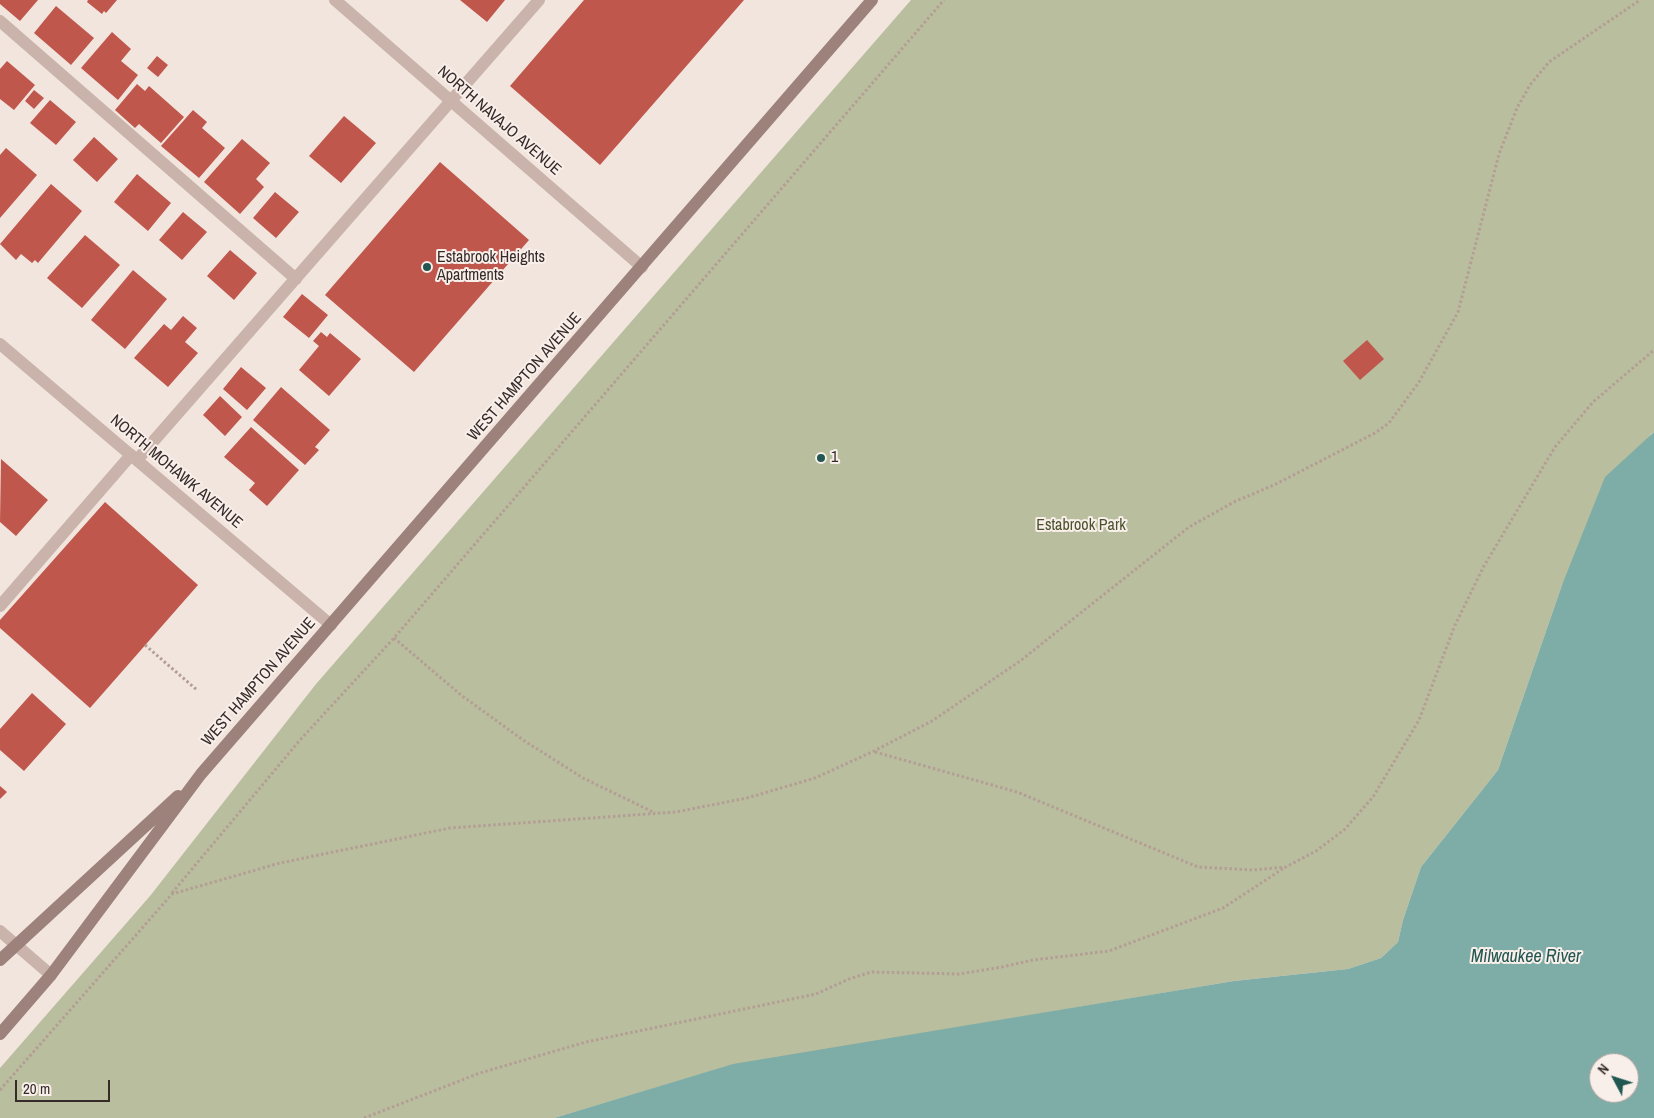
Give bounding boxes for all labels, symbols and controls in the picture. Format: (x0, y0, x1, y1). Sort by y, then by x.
street label: NORTH NAVAJO AVENUE (433, 62, 565, 180)
place label: Estabrook Heights Apartments (437, 248, 545, 286)
marker: Estabrook Heights Apartments (421, 261, 433, 273)
street label: WEST HAMPTON AVENUE (464, 309, 586, 445)
street label: NORTH MOHAWK AVENUE (106, 411, 246, 533)
place label: 1 (831, 448, 838, 468)
marker: 1 (815, 452, 827, 464)
park label: Estabrook Park (1036, 516, 1126, 536)
street label: WEST HAMPTON AVENUE (198, 614, 320, 750)
water label: Milwaukee River (1471, 946, 1581, 968)
north arrow (1589, 1053, 1639, 1103)
text: N (1594, 1060, 1613, 1078)
scale bar (18, 1070, 112, 1102)
text: 20 m (23, 1078, 50, 1099)

